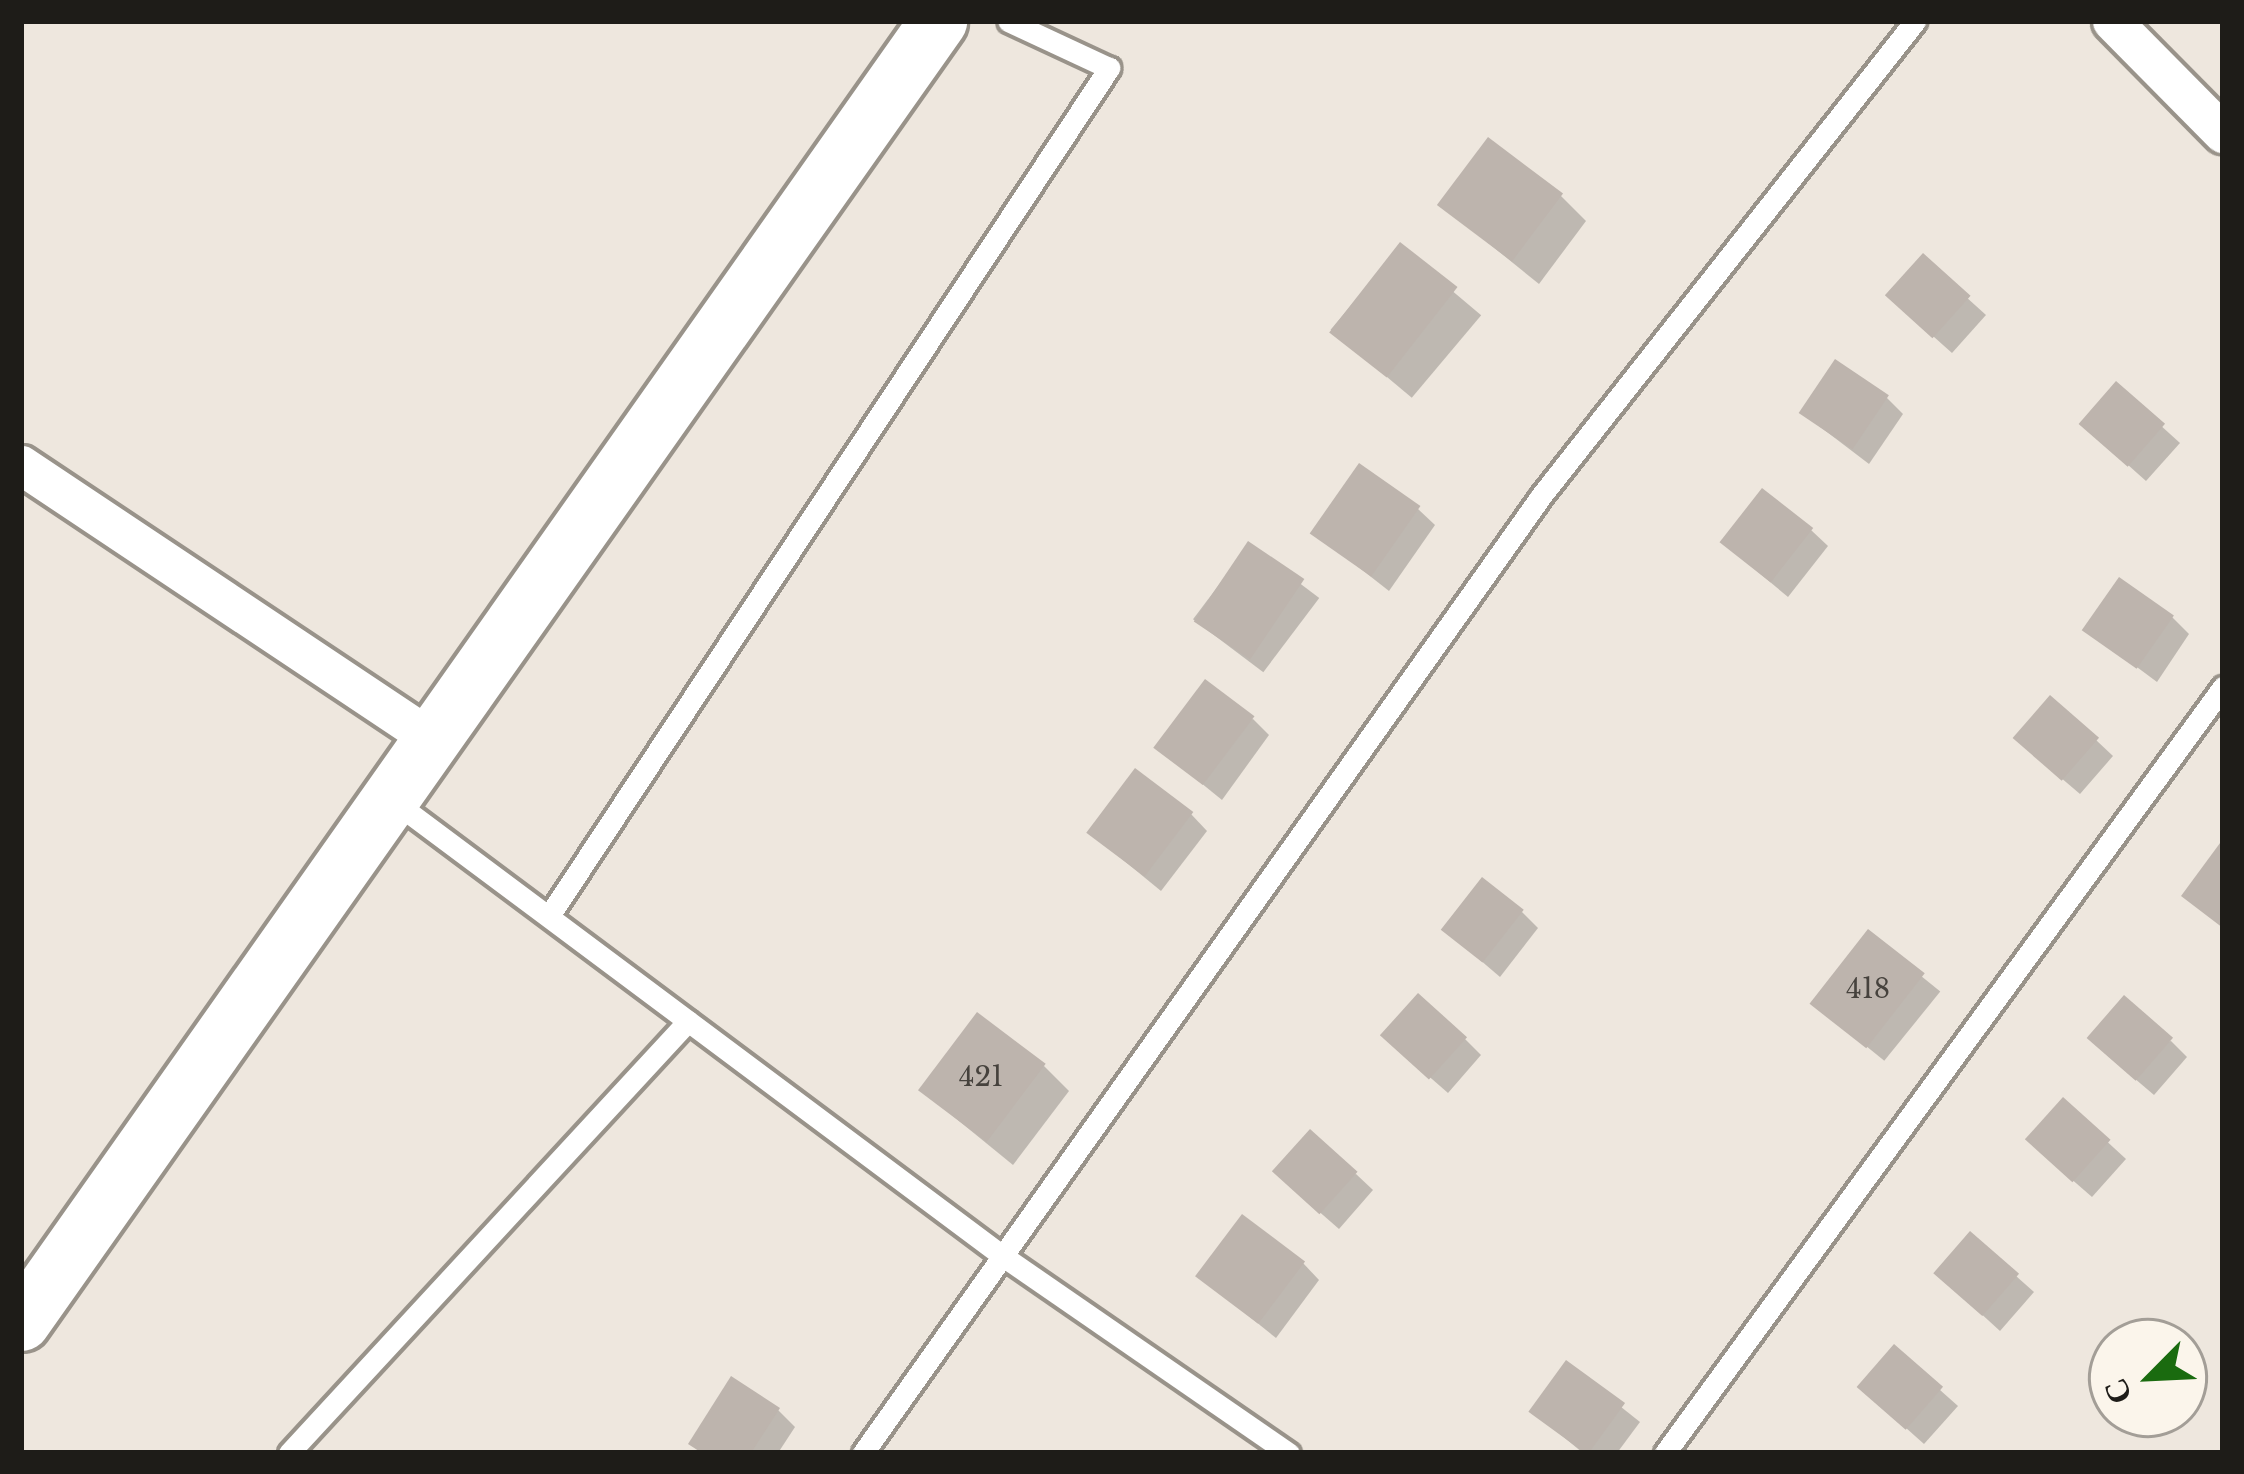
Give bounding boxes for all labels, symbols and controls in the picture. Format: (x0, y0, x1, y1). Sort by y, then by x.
house number: 418 (1846, 973, 1890, 1005)
house number: 421 (959, 1061, 1003, 1093)
north arrow (2088, 1318, 2208, 1438)
text: С (2094, 1372, 2141, 1411)

